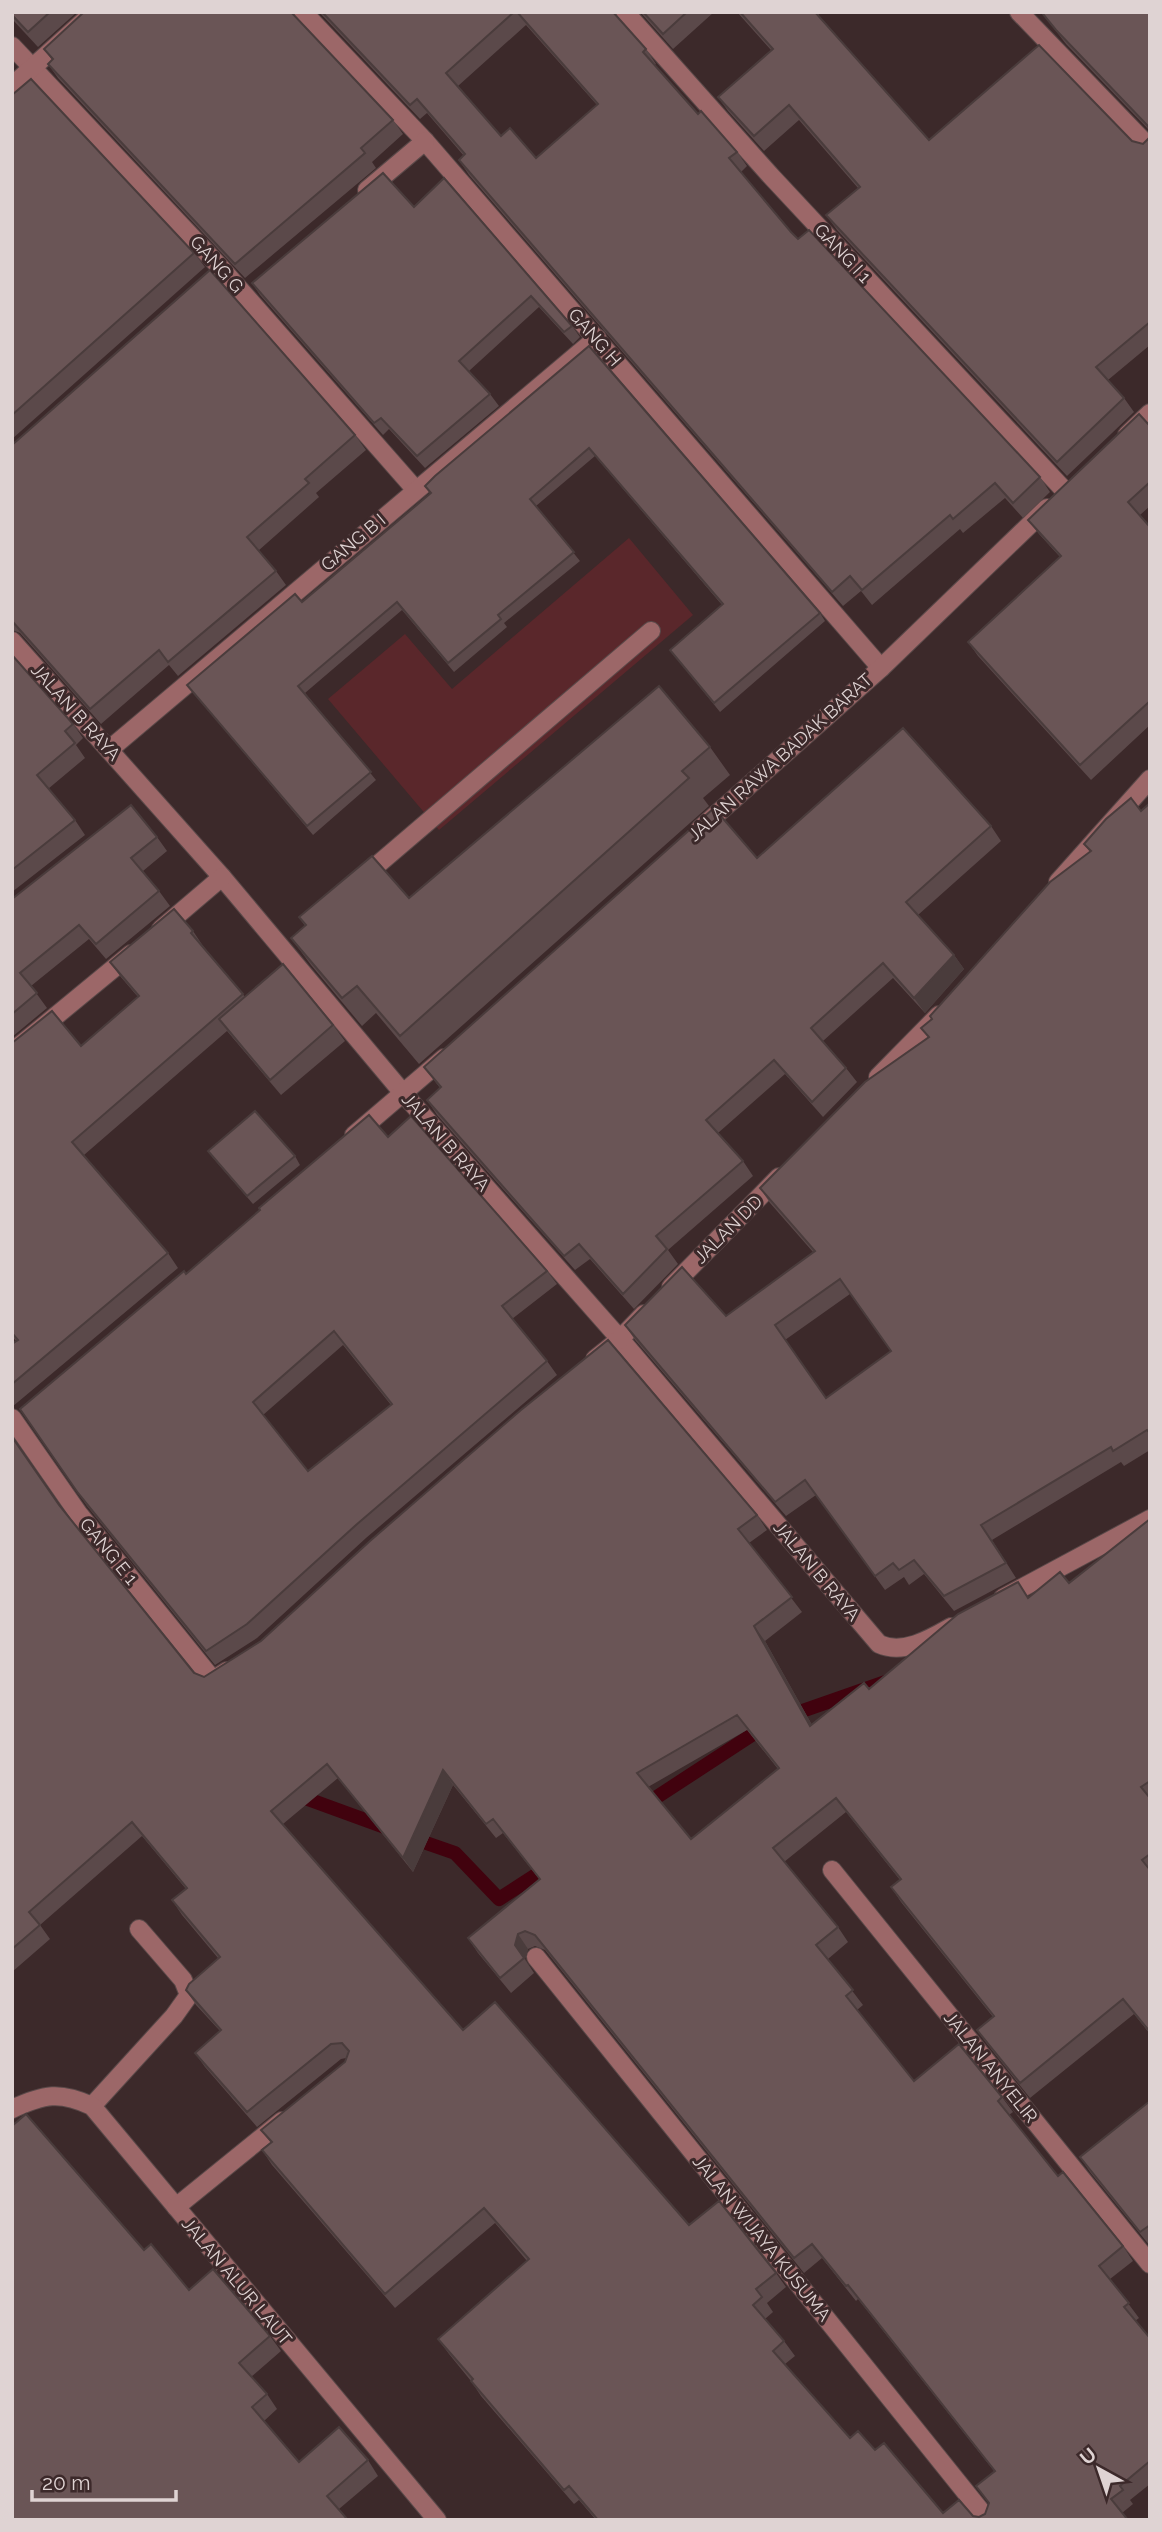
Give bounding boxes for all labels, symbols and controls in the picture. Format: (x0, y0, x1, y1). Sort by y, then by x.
street label: GANG I 1 (810, 219, 876, 287)
street label: GANG G (186, 231, 248, 297)
street label: GANG H (564, 304, 626, 370)
street label: GANG B I (317, 509, 389, 575)
street label: JALAN B RAYA (27, 659, 125, 765)
street label: JALAN RAWA BADAK BARAT (684, 669, 876, 845)
street label: JALAN B RAYA (398, 1089, 494, 1195)
street label: JALAN DD (690, 1191, 766, 1267)
street label: GANG E 1 (76, 1513, 142, 1589)
street label: JALAN B RAYA (769, 1517, 865, 1625)
street label: JALAN ANYELIR (940, 2007, 1042, 2127)
street label: JALAN WIJAYA KUSUMA (689, 2151, 835, 2325)
street label: JALAN ALUR LAUT (178, 2213, 296, 2349)
north arrow (1064, 2434, 1134, 2504)
text: U (1076, 2443, 1101, 2469)
scale bar (32, 2458, 175, 2502)
text: 20 m (42, 2470, 90, 2495)

